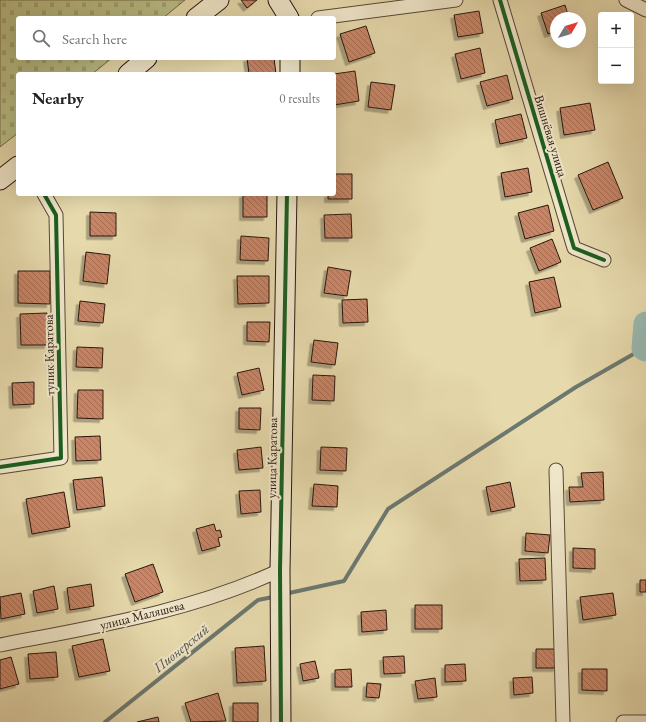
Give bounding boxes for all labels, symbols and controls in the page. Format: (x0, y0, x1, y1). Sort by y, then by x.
north arrow (550, 12, 586, 48)
map controls (598, 12, 634, 84)
button: + (598, 12, 634, 48)
search box (16, 16, 336, 60)
icon: search (30, 27, 52, 49)
text: Search here (62, 29, 127, 48)
button: − (598, 48, 634, 84)
text: Nearby (32, 87, 84, 109)
text: 0 results (279, 90, 320, 107)
street label: Вишнёвая улица (530, 93, 572, 180)
street label: тупик Каратова (40, 313, 58, 396)
street label: улица Каратова (263, 417, 281, 499)
street label: улица Маляшева (98, 596, 187, 634)
water label: Пионерский (149, 620, 213, 677)

